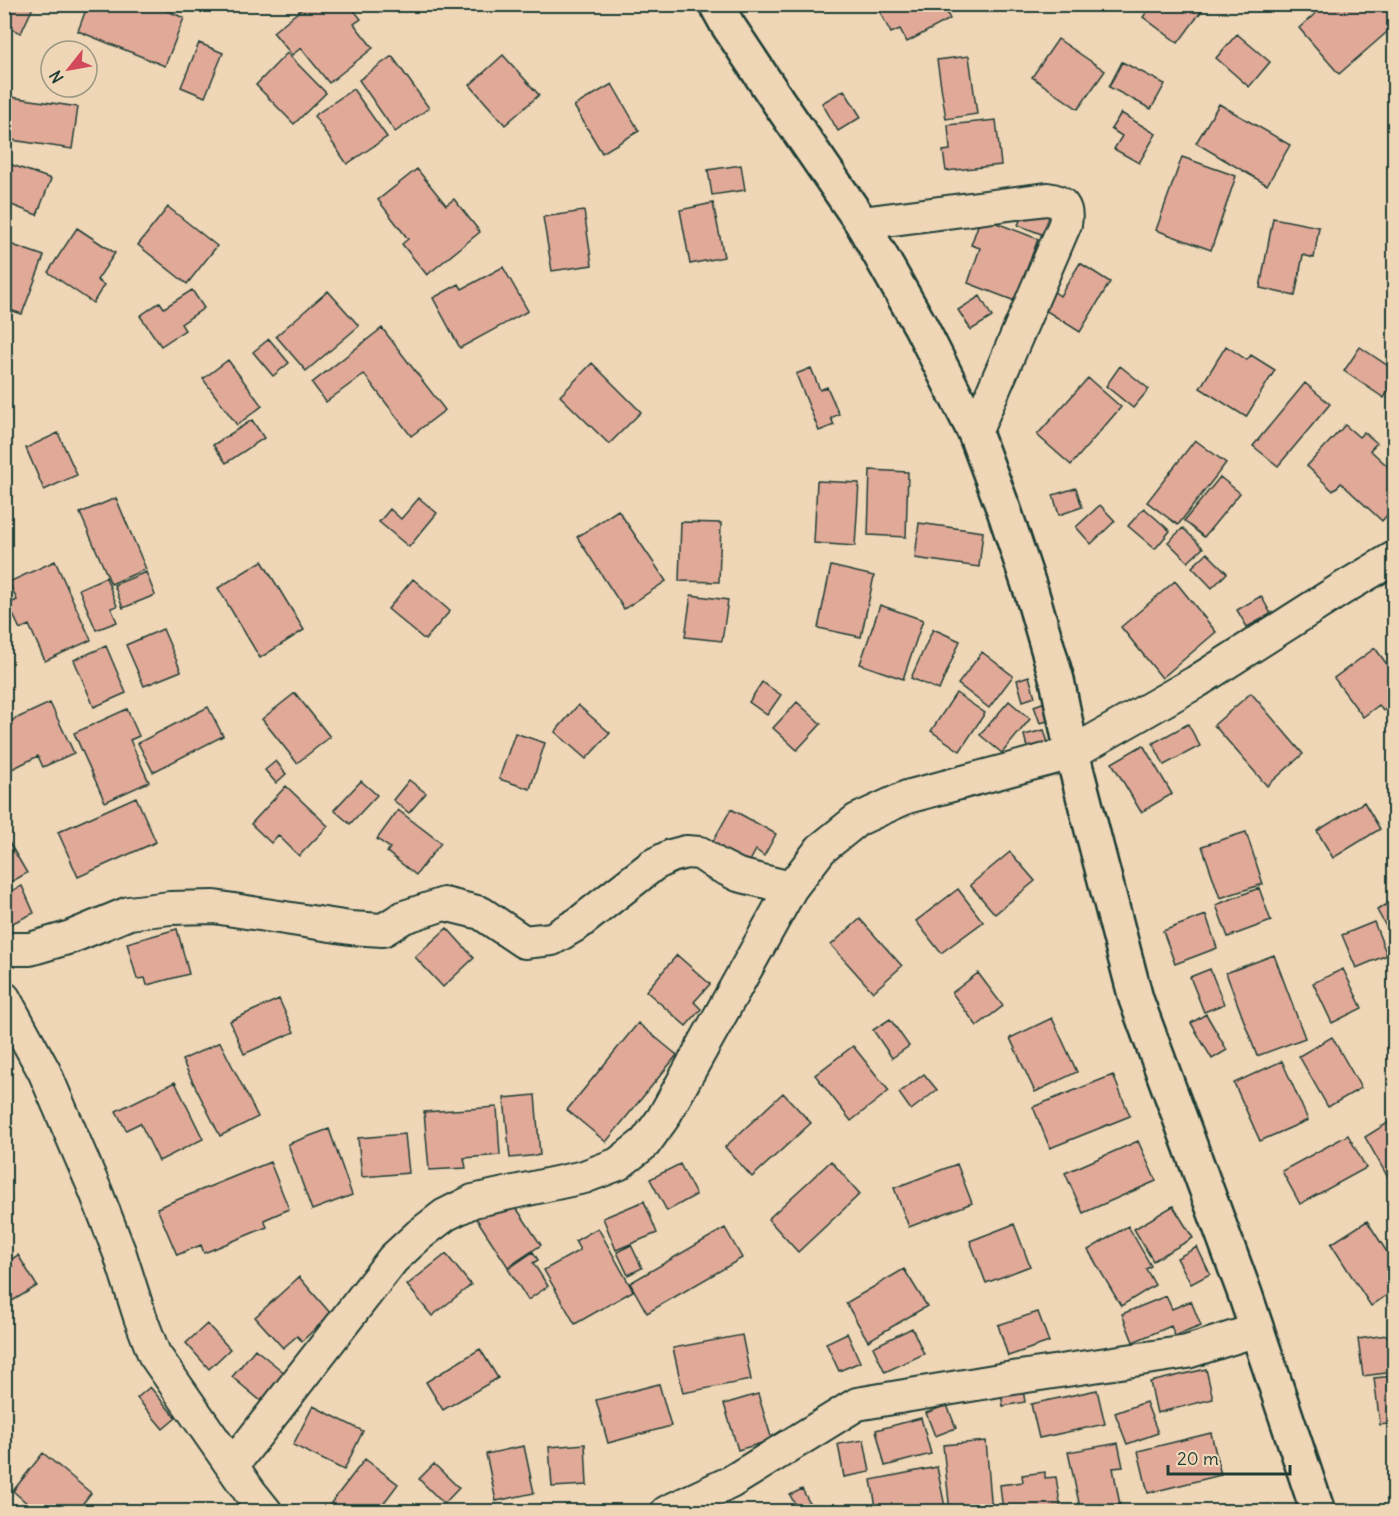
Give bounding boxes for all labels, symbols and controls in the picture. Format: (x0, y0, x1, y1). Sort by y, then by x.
north arrow (39, 39, 99, 99)
text: N (45, 67, 68, 87)
scale bar (1168, 1438, 1290, 1476)
text: 20 m (1177, 1447, 1219, 1470)

